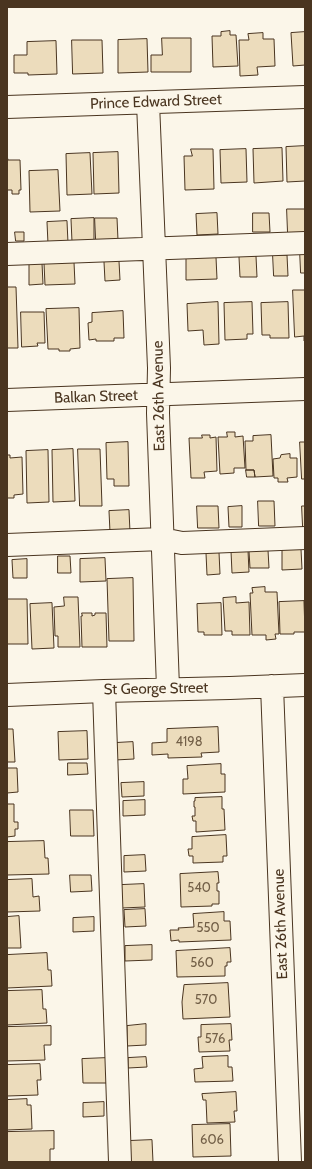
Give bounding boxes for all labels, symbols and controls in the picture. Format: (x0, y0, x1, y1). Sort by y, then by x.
street label: Prince Edward Street (90, 91, 222, 113)
street label: East 26th Avenue (149, 341, 169, 451)
street label: Balkan Street (54, 387, 138, 407)
street label: St George Street (104, 679, 208, 699)
house number: 4198 (175, 734, 203, 750)
street label: East 26th Avenue (270, 868, 292, 980)
house number: 540 (187, 880, 211, 896)
house number: 550 (196, 920, 220, 936)
house number: 560 (190, 955, 214, 971)
house number: 570 (195, 992, 217, 1008)
house number: 576 (205, 1031, 225, 1047)
house number: 606 (200, 1132, 224, 1148)

